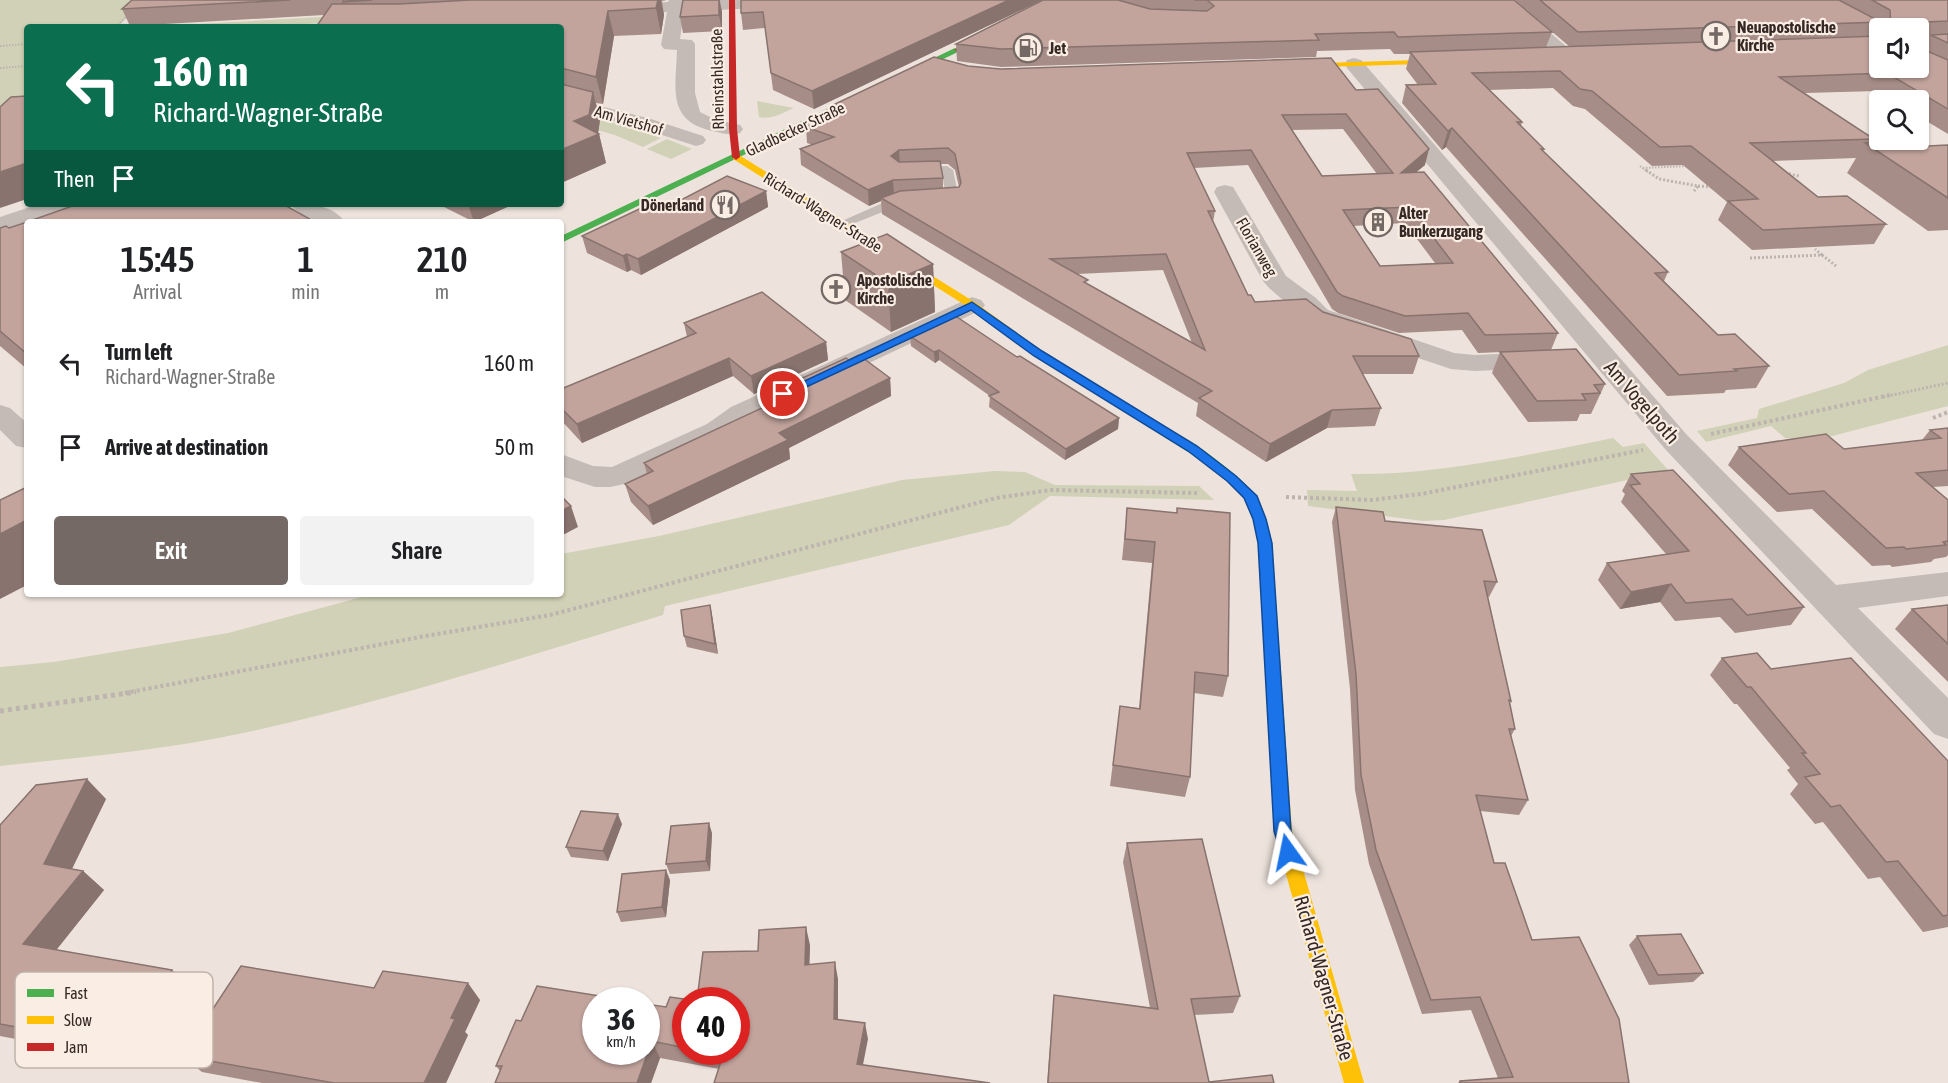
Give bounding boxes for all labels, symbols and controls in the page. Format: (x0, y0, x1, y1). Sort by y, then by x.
place label: Neuapostolische Kirche (1737, 18, 1836, 54)
map controls (1869, 18, 1929, 150)
button: sound (1869, 18, 1929, 78)
church icon: Neuapostolische Kirche (1700, 20, 1732, 52)
street label: Rheinstahlstraße (707, 28, 727, 130)
fuel station icon: Jet (1012, 32, 1044, 64)
place label: Jet (1048, 39, 1066, 57)
text: 160 m (153, 47, 248, 95)
icon: left (54, 48, 132, 126)
button: search (1869, 90, 1929, 150)
text: Richard-Wagner-Straße (153, 97, 383, 128)
street label: Gladbecker Straße (743, 98, 847, 160)
street label: Am Vietshof (593, 102, 666, 138)
icon: arrive (107, 162, 140, 195)
text: Then (54, 166, 95, 192)
street label: Richard-Wagner-Straße (760, 168, 886, 257)
restaurant icon: Dönerland (709, 189, 741, 221)
place label: Dönerland (641, 196, 704, 214)
place label: Alter Bunkerzugang (1398, 204, 1483, 240)
building icon: Alter Bunkerzugang (1362, 206, 1394, 238)
street label: Florianweg (1232, 214, 1281, 280)
text: 15:45 (121, 238, 195, 280)
text: 1 (297, 238, 314, 280)
text: 210 (417, 238, 467, 280)
place label: Apostolische Kirche (856, 271, 932, 307)
church icon: Apostolische Kirche (820, 273, 852, 305)
text: Arrival (133, 280, 182, 303)
text: min (291, 280, 320, 303)
text: m (435, 280, 449, 303)
text: Turn left (105, 339, 172, 365)
icon: left (54, 347, 87, 380)
text: 160 m (484, 350, 534, 376)
street label: Am Vogelpoth (1600, 355, 1685, 448)
text: Richard-Wagner-Straße (105, 365, 275, 388)
pin (757, 368, 808, 419)
icon: arrive (766, 377, 799, 410)
icon: arrive (54, 431, 87, 464)
text: Arrive at destination (105, 434, 268, 460)
text: 50 m (494, 434, 534, 460)
button: Exit (54, 516, 288, 585)
button: Share (300, 516, 534, 585)
position arrow (1256, 820, 1320, 884)
street label: Richard-Wagner-Straße (1290, 893, 1359, 1063)
legend (15, 972, 213, 1068)
text: Fast (64, 984, 88, 1002)
speed limit sign: 40 (672, 987, 750, 1065)
text: 36 (607, 1002, 635, 1036)
text: Slow (64, 1011, 92, 1029)
text: km/h (606, 1033, 636, 1050)
text: Jam (64, 1038, 88, 1056)

